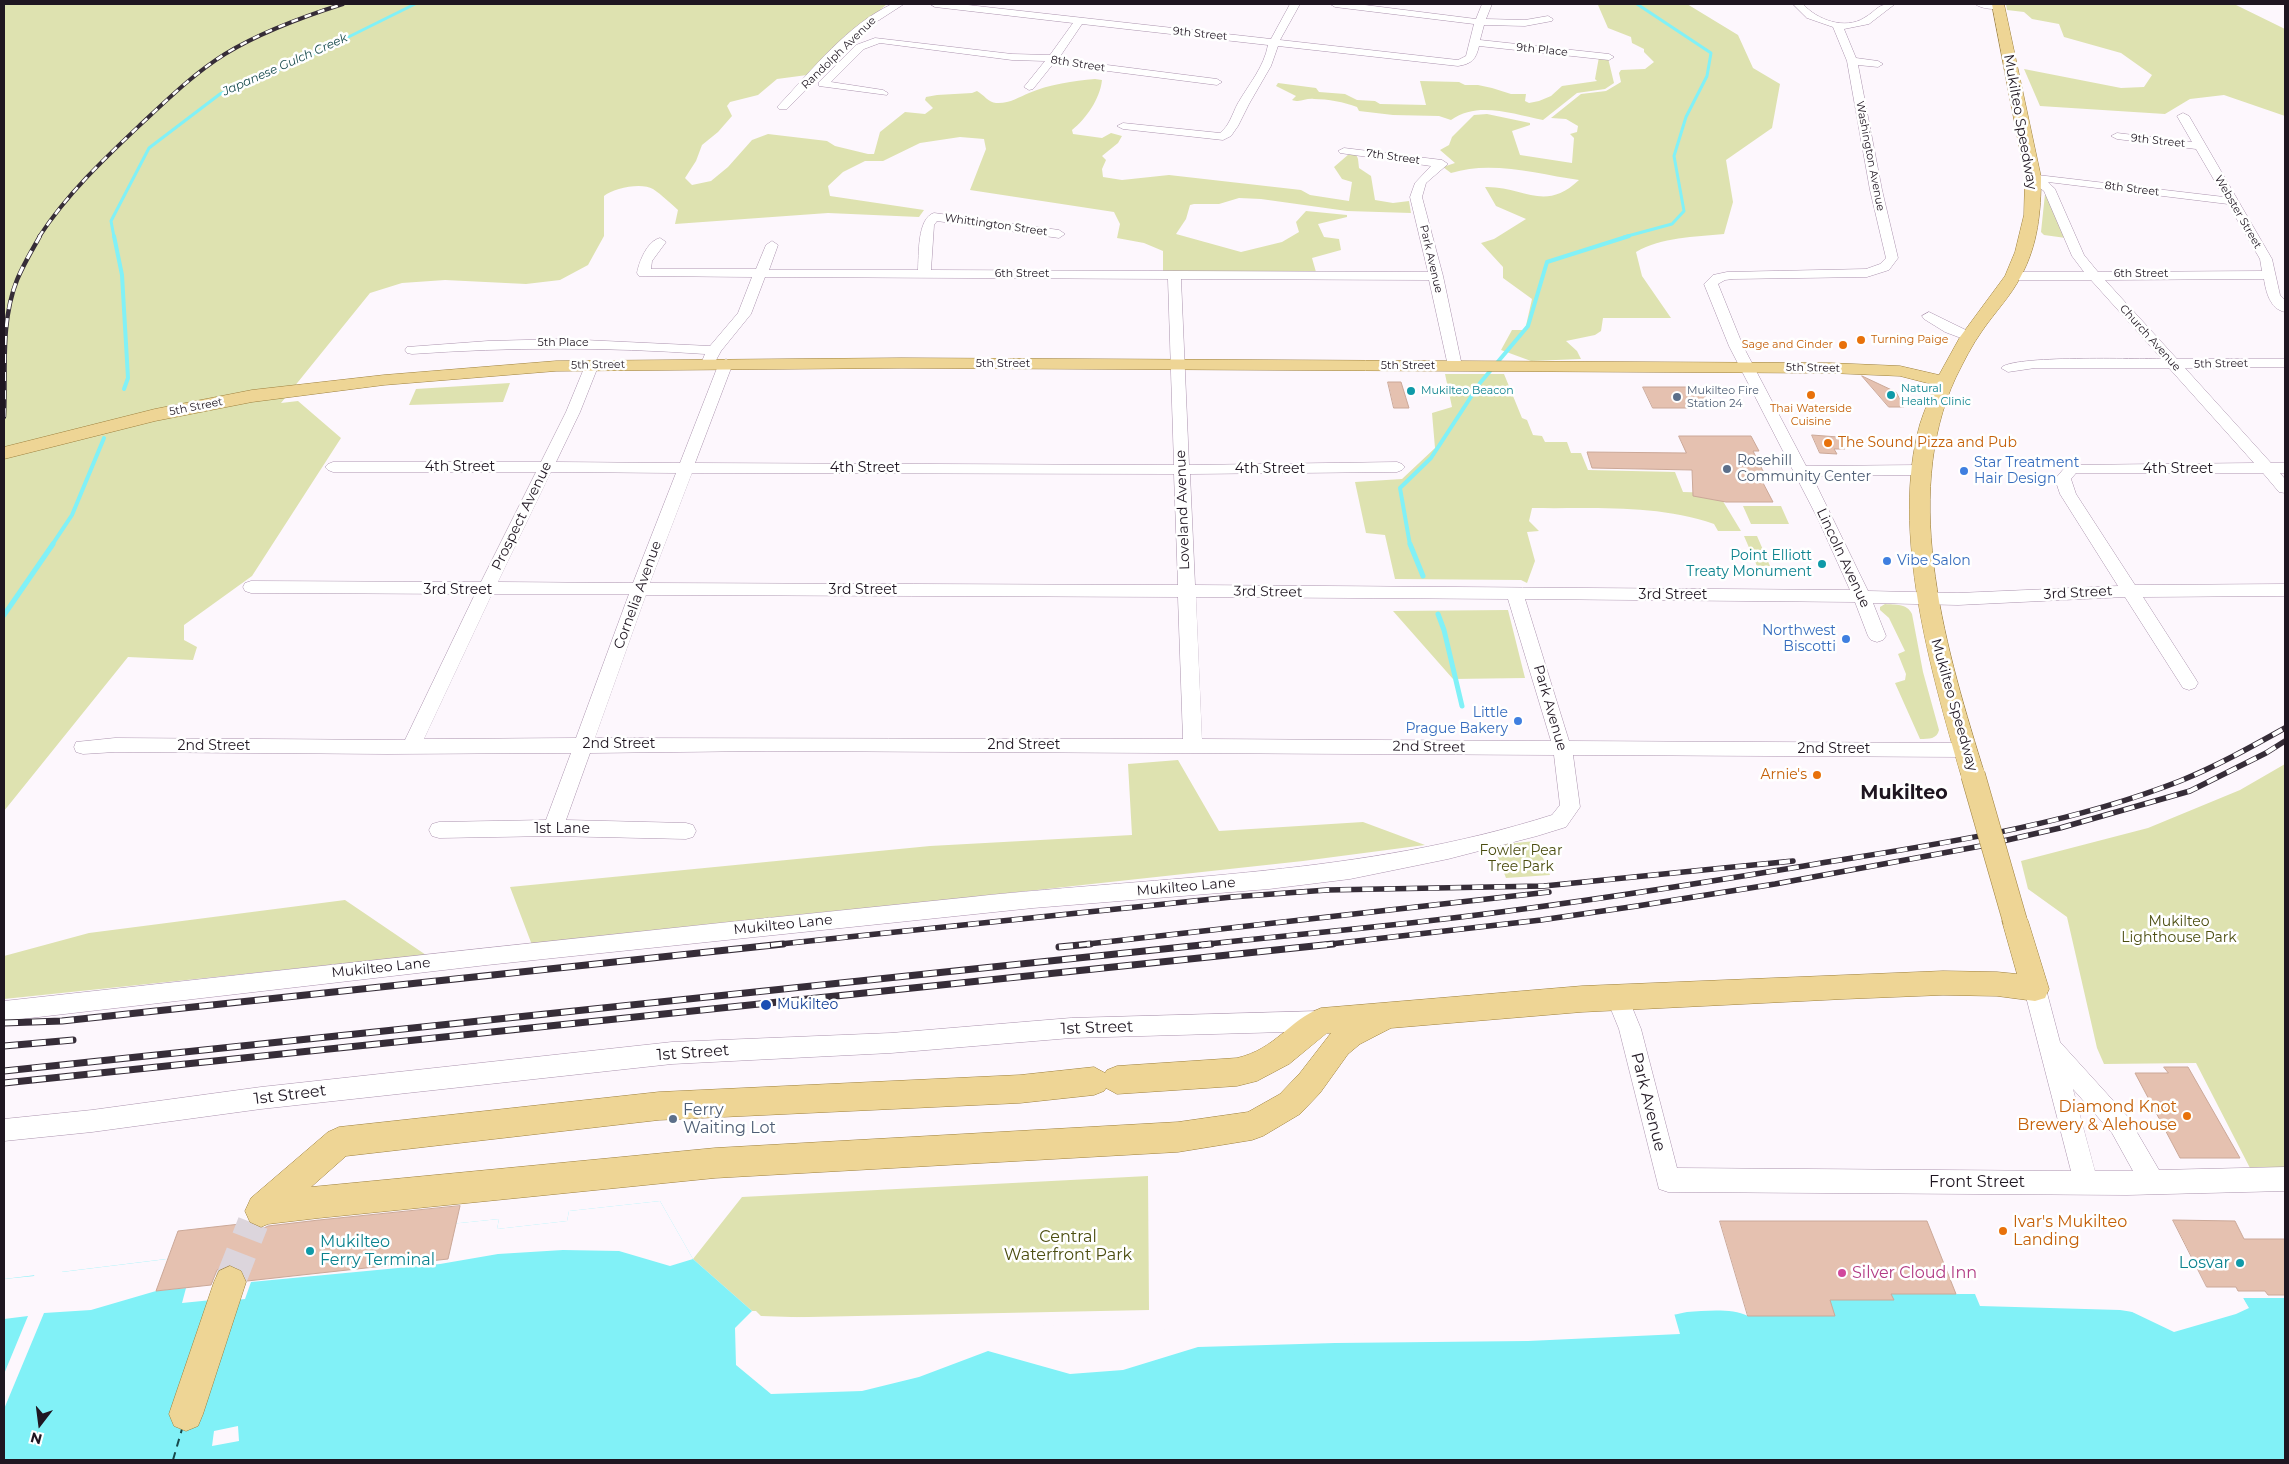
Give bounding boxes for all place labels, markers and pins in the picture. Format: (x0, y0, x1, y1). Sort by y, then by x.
place label: Turning Paige (1871, 333, 1948, 347)
marker: Turning Paige (1855, 334, 1867, 346)
place label: Sage and Cinder (1742, 338, 1833, 352)
marker: Sage and Cinder (1837, 339, 1849, 351)
place label: Natural Health Clinic (1901, 382, 1971, 408)
place label: Mukilteo Beacon (1421, 384, 1514, 398)
place label: Mukilteo Fire Station 24 (1687, 384, 1759, 410)
marker: Mukilteo Beacon (1405, 385, 1417, 397)
marker: Thai Waterside Cuisine (1805, 389, 1817, 401)
marker: Natural Health Clinic (1885, 389, 1897, 401)
marker: Mukilteo Fire Station 24 (1671, 391, 1683, 403)
place label: Thai Waterside Cuisine (1770, 402, 1852, 428)
place label: The Sound Pizza and Pub (1838, 435, 2017, 451)
marker: The Sound Pizza and Pub (1822, 437, 1834, 449)
place label: Rosehill Community Center (1737, 453, 1871, 486)
place label: Star Treatment Hair Design (1974, 455, 2079, 488)
marker: Rosehill Community Center (1721, 463, 1733, 475)
marker: Star Treatment Hair Design (1958, 465, 1970, 477)
place label: Point Elliott Treaty Monument (1686, 548, 1812, 580)
place label: Vibe Salon (1897, 553, 1971, 569)
marker: Vibe Salon (1881, 555, 1893, 567)
marker: Point Elliott Treaty Monument (1816, 558, 1828, 570)
place label: Northwest Biscotti (1762, 623, 1836, 656)
marker: Northwest Biscotti (1840, 633, 1852, 645)
place label: Little Prague Bakery (1405, 705, 1508, 738)
marker: Little Prague Bakery (1512, 715, 1524, 727)
place label: Arnie's (1760, 767, 1807, 783)
marker: Arnie's (1811, 769, 1823, 781)
place label: Mukilteo (777, 997, 838, 1013)
marker: Mukilteo (759, 998, 773, 1012)
place label: Diamond Knot Brewery & Alehouse (2017, 1097, 2177, 1135)
place label: Ferry Waiting Lot (683, 1100, 776, 1138)
marker: Diamond Knot Brewery & Alehouse (2181, 1110, 2193, 1122)
marker: Ferry Waiting Lot (667, 1113, 679, 1125)
place label: Ivar's Mukilteo Landing (2013, 1212, 2127, 1250)
marker: Ivar's Mukilteo Landing (1997, 1225, 2009, 1237)
place label: Mukilteo Ferry Terminal (320, 1232, 435, 1270)
marker: Mukilteo Ferry Terminal (304, 1245, 316, 1257)
place label: Losvar (2179, 1253, 2230, 1273)
marker: Losvar (2234, 1257, 2246, 1269)
place label: Silver Cloud Inn (1852, 1263, 1977, 1283)
marker: Silver Cloud Inn (1836, 1267, 1848, 1279)

